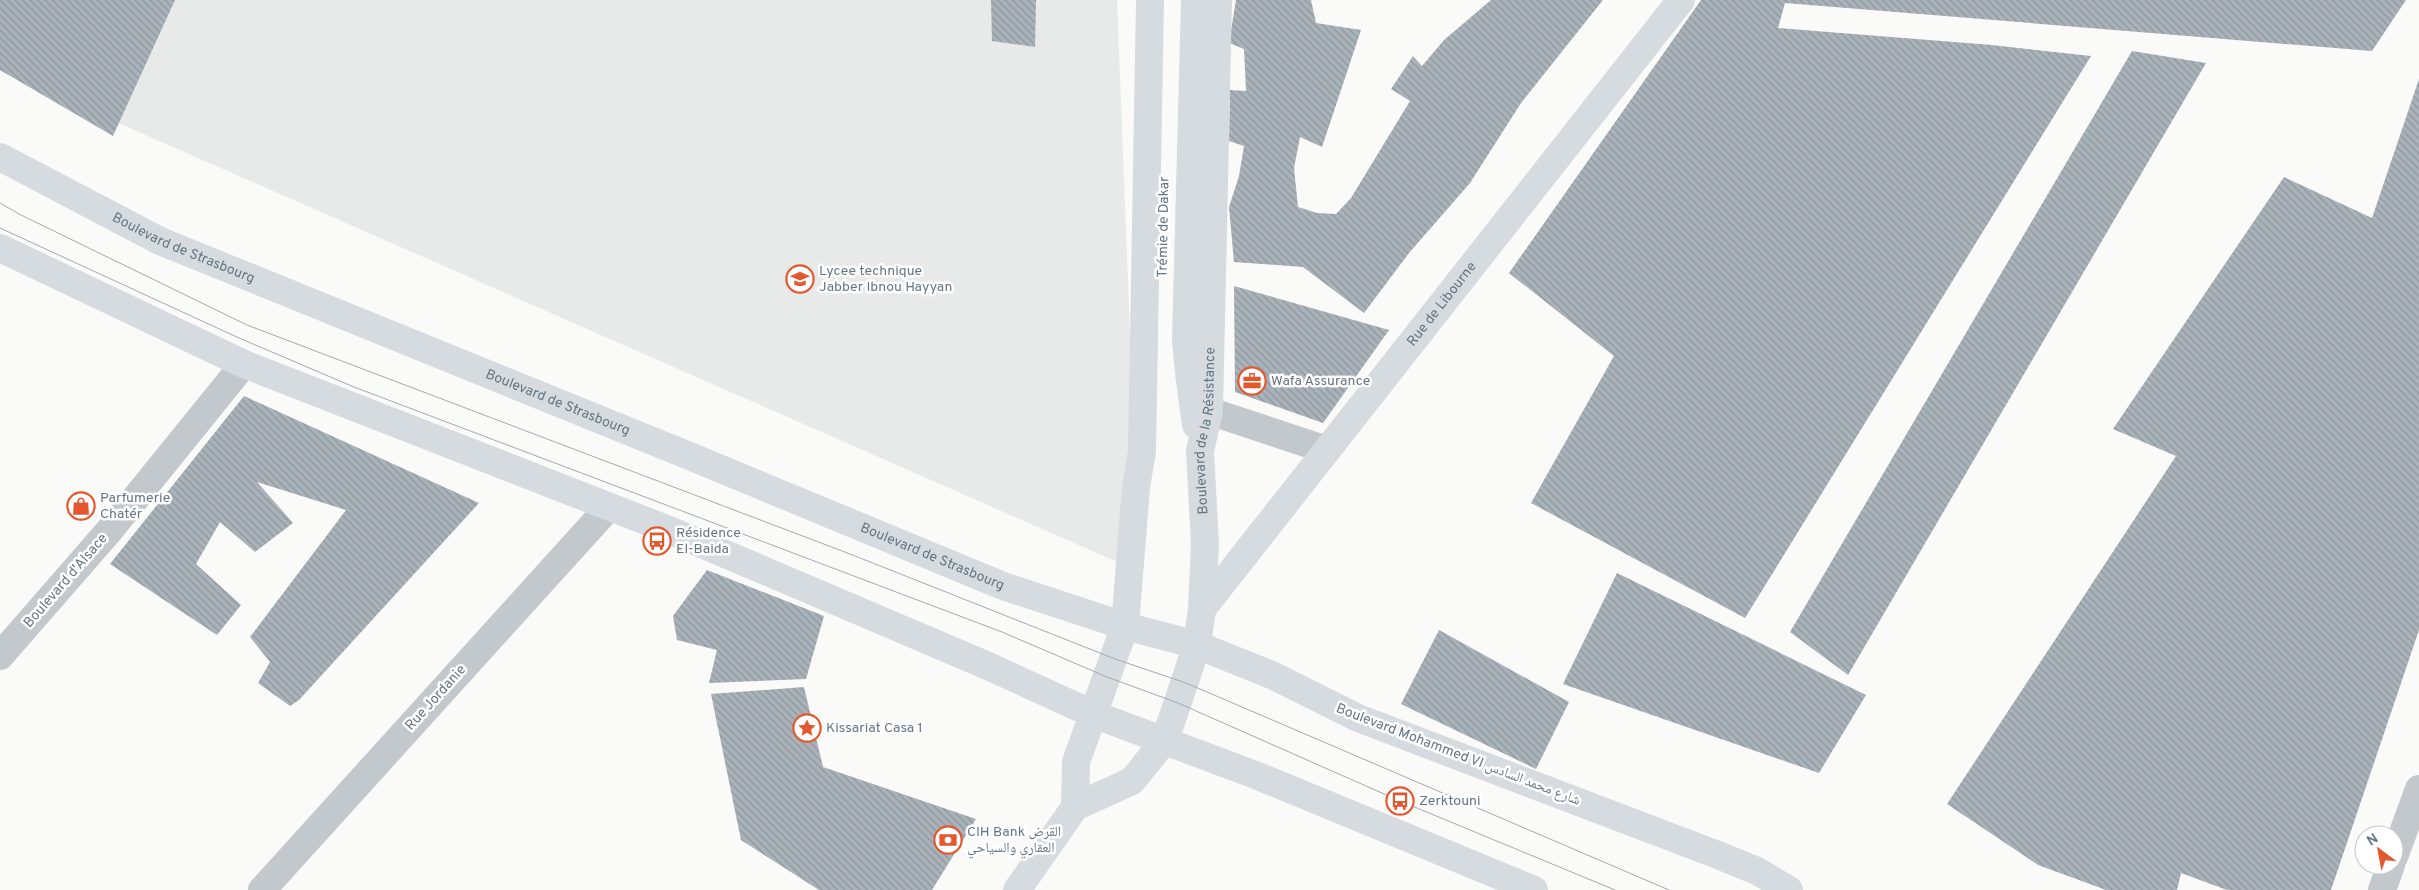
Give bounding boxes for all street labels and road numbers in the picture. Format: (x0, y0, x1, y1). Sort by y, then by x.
street label: Trémie de Dakar (1155, 176, 1173, 278)
street label: Boulevard de Strasbourg (109, 209, 257, 287)
street label: Rue de Libourne (1403, 258, 1480, 350)
street label: Boulevard de la Résistance (1192, 347, 1219, 515)
street label: Boulevard de Strasbourg (483, 366, 632, 439)
street label: Boulevard de Strasbourg (858, 519, 1007, 594)
street label: Boulevard d'Alsace (20, 530, 112, 632)
street label: Rue Jordanie (402, 662, 470, 734)
street label: Boulevard Mohammed VI شارع محمد السادس (1333, 700, 1583, 810)

